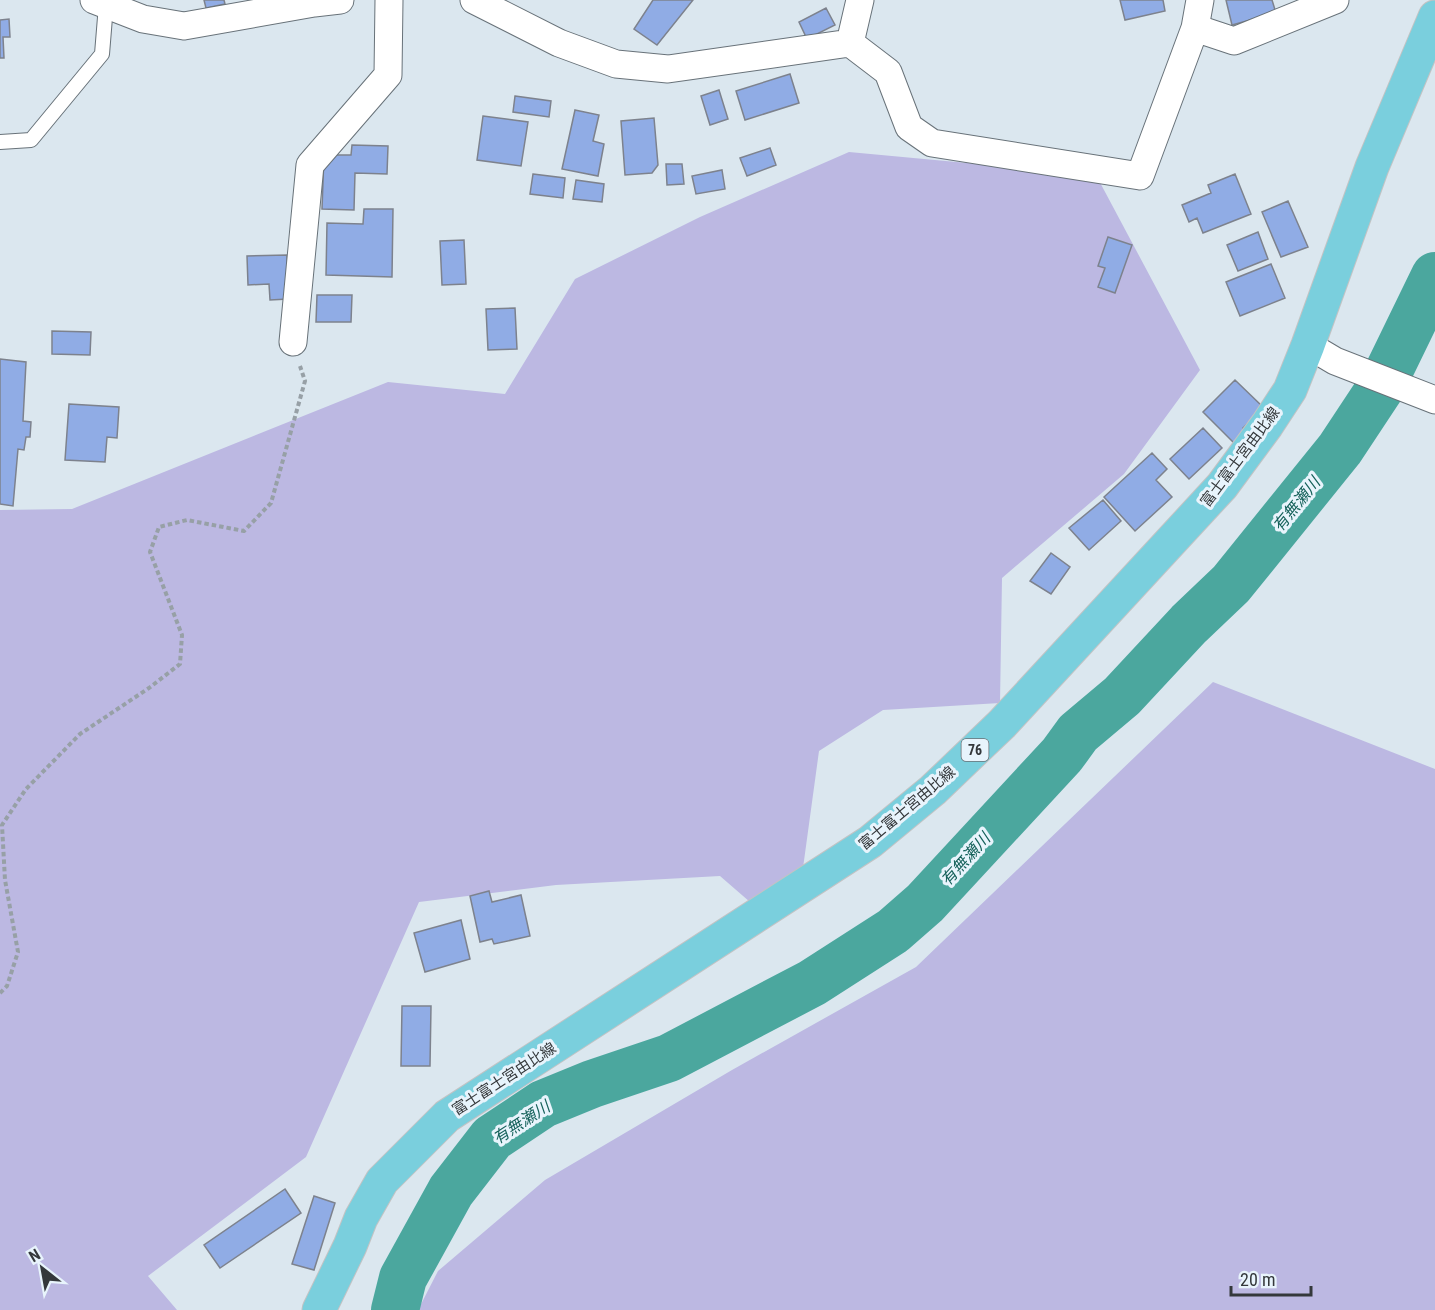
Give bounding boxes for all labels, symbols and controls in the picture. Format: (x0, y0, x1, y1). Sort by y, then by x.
street label: 富士富士宮由比線 (1197, 404, 1283, 510)
water label: 有無瀬川 (1269, 472, 1325, 535)
road number: 76 (962, 739, 988, 761)
street label: 富士富士宮由比線 (855, 763, 959, 853)
water label: 有無瀬川 (937, 828, 995, 889)
street label: 富士富士宮由比線 (449, 1039, 559, 1119)
water label: 有無瀬川 (489, 1096, 555, 1148)
north arrow (12, 1238, 72, 1298)
text: N (25, 1245, 44, 1266)
scale bar (1231, 1259, 1310, 1297)
text: 20 m (1240, 1269, 1275, 1290)

